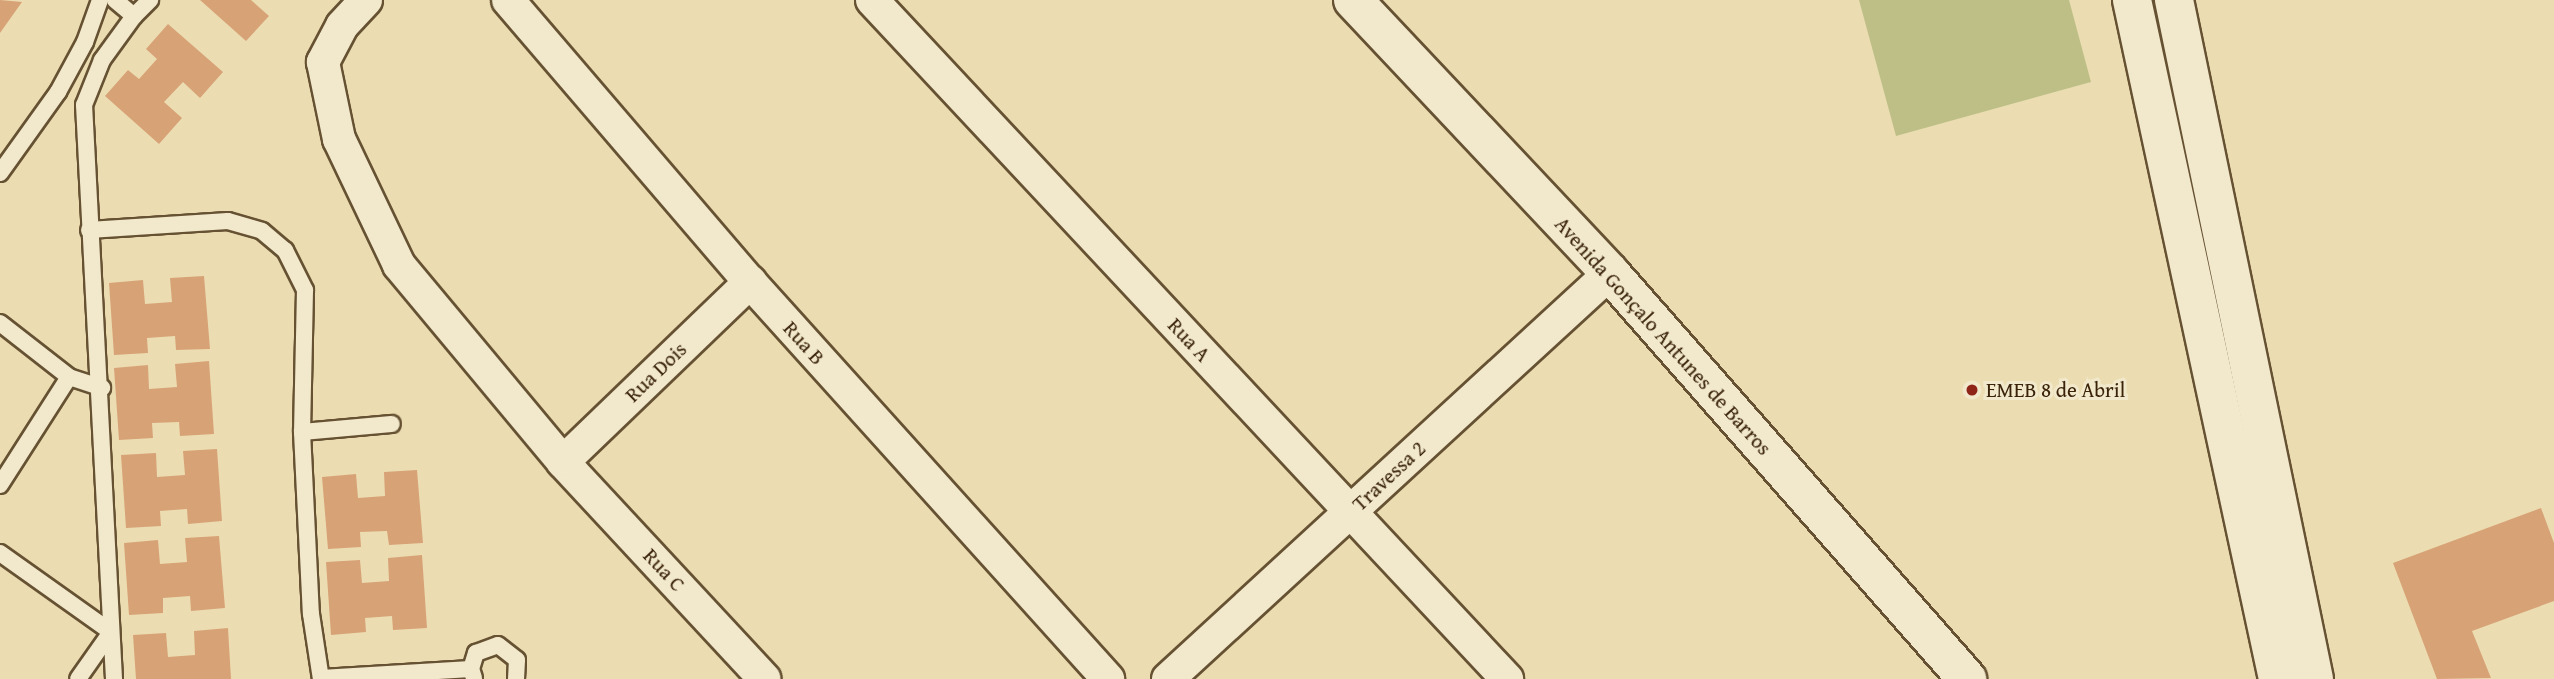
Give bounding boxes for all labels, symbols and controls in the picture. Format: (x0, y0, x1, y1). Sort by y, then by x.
street label: Avenida Gonçalo Antunes de Barros (1549, 212, 1777, 460)
street label: Rua A (1162, 313, 1216, 367)
street label: Rua B (778, 316, 830, 370)
street label: Rua Dois (620, 337, 692, 407)
place label: EMEB 8 de Abril (1986, 377, 2125, 403)
marker: EMEB 8 de Abril (1964, 382, 1980, 398)
street label: Travessa 2 (1347, 436, 1431, 516)
street label: Rua C (638, 543, 690, 597)

